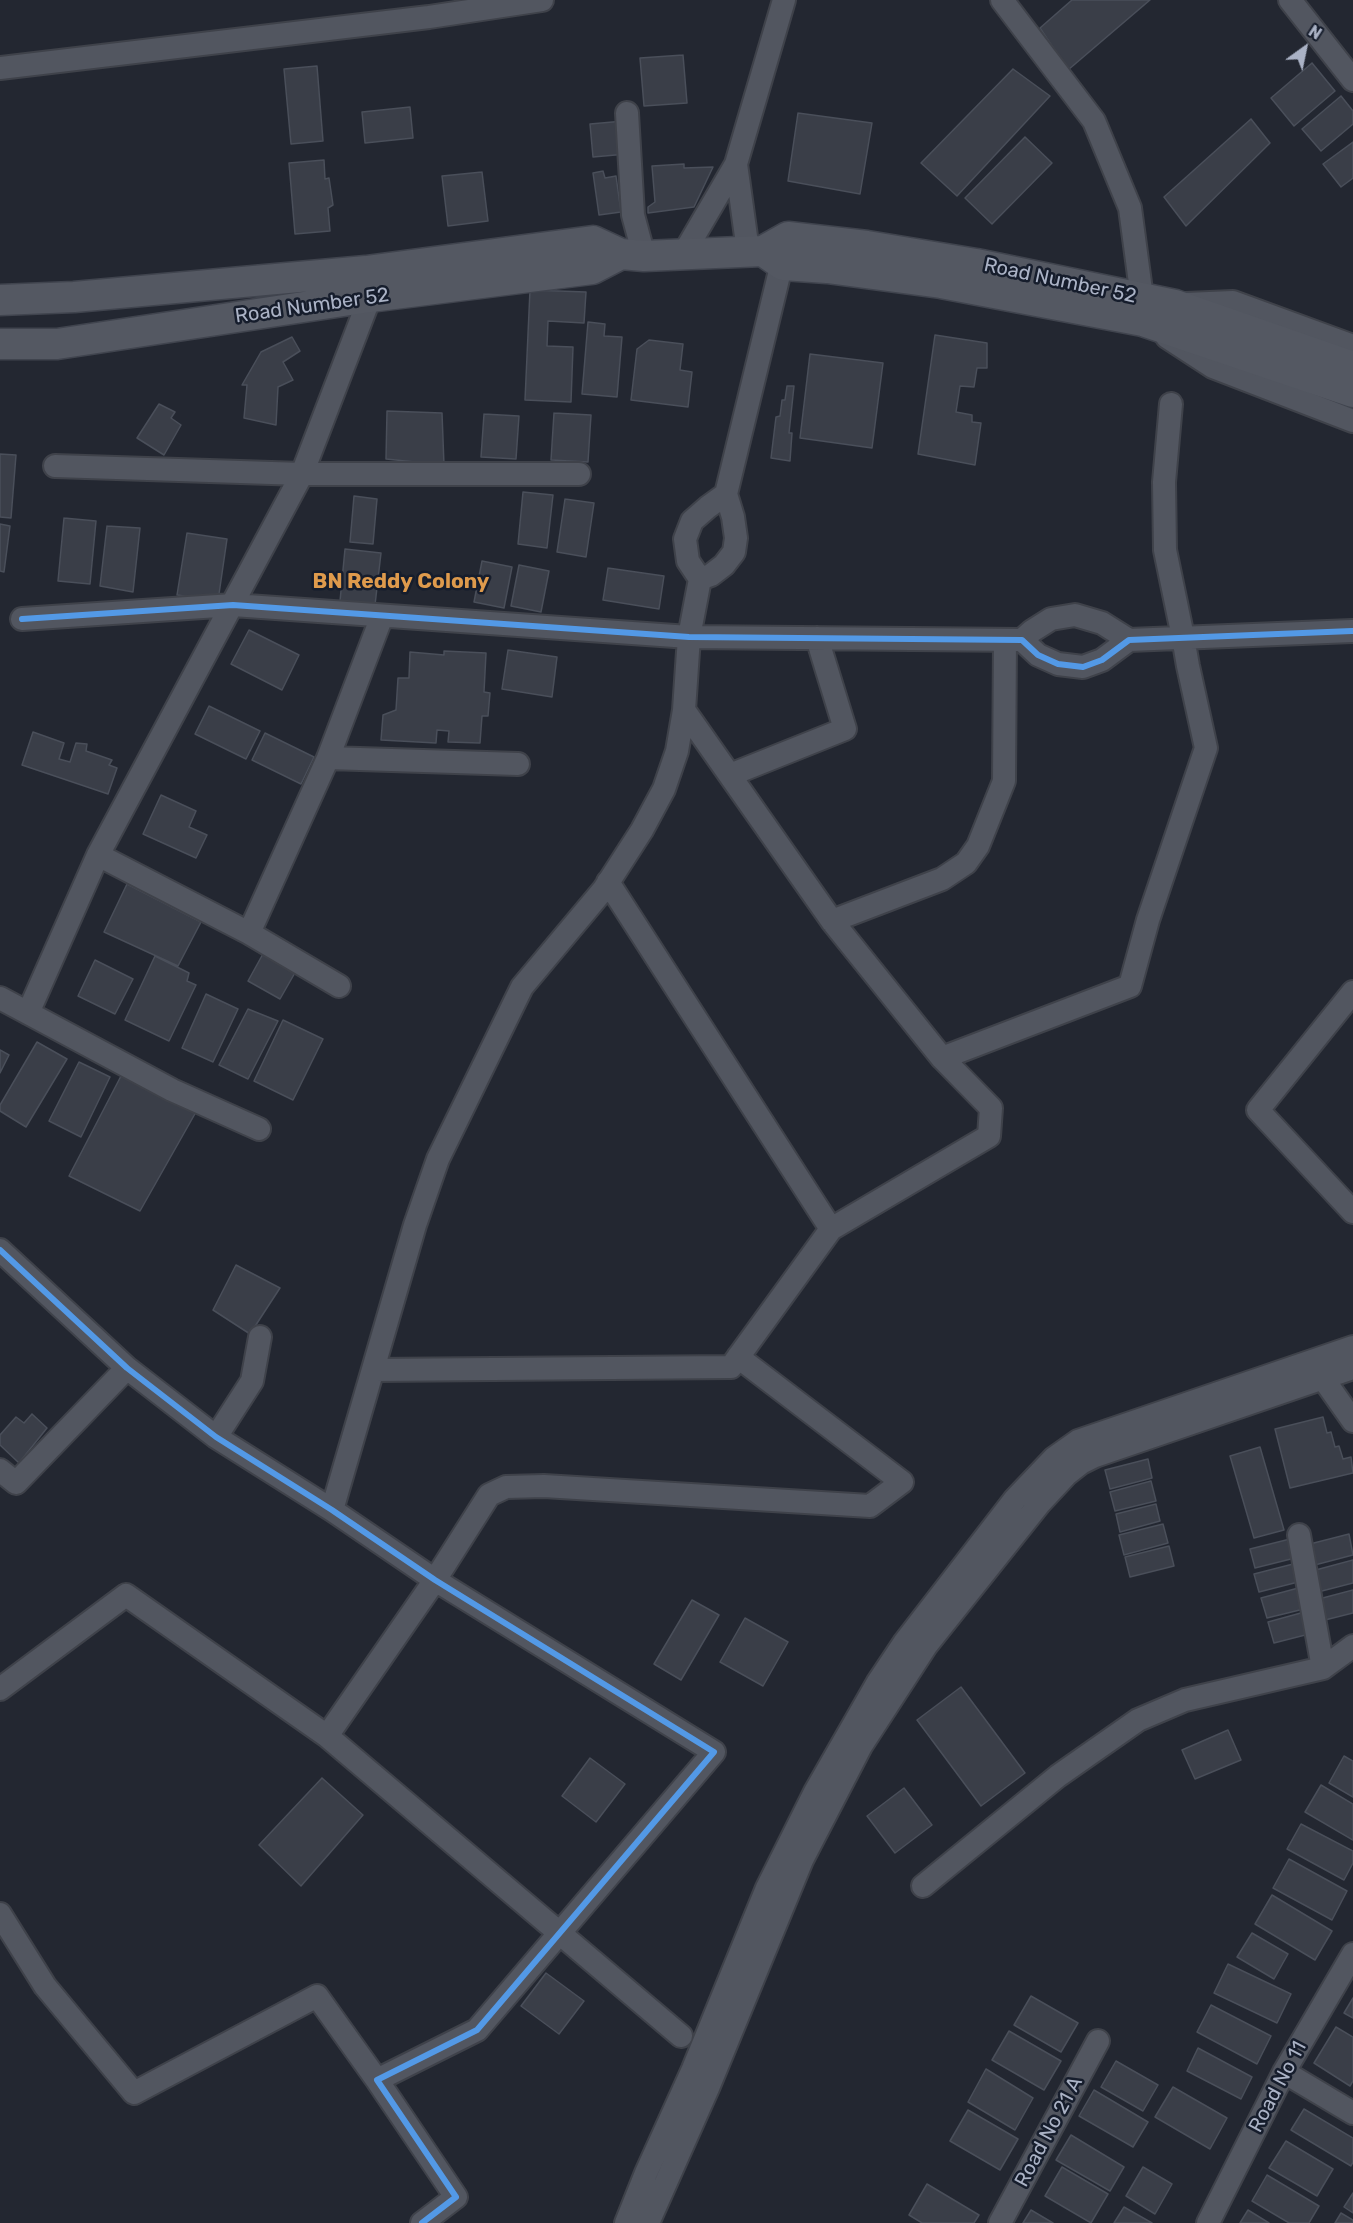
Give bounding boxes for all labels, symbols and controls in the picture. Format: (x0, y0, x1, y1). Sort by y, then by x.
north arrow (1275, 18, 1335, 78)
text: N (1305, 21, 1325, 44)
street label: Road Number 52 (982, 253, 1138, 309)
street label: Road Number 52 (233, 283, 391, 329)
district label: BN Reddy Colony (313, 569, 489, 595)
street label: Road No 11 (1244, 2037, 1312, 2137)
street label: Road No 21 A (1010, 2073, 1088, 2191)

